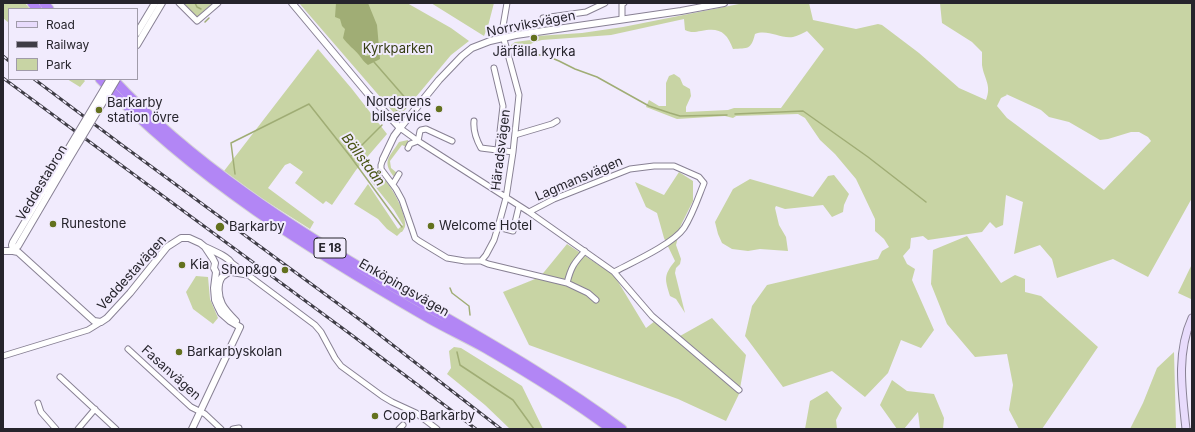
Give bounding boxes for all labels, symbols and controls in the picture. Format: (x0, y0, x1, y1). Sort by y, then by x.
legend (8, 8, 138, 80)
street label: Norrviksvägen (485, 8, 577, 40)
text: Road (46, 17, 75, 32)
marker: Järfälla kyrka (529, 33, 539, 43)
text: Railway (46, 37, 89, 52)
park label: Kyrkparken (363, 41, 433, 57)
place label: Järfälla kyrka (493, 44, 575, 60)
text: Park (46, 57, 72, 72)
place label: Nordgrens bilservice (366, 94, 431, 125)
place label: Barkarby station övre (107, 95, 179, 126)
marker: Nordgrens bilservice (434, 104, 444, 114)
marker: Barkarby station övre (94, 105, 104, 115)
street label: Häradsvägen (488, 108, 514, 192)
water label: Bällstaån (338, 130, 388, 190)
street label: Veddestabron (13, 142, 71, 224)
street label: Lagmansvägen (533, 154, 625, 204)
place label: Runestone (61, 216, 126, 232)
place label: Welcome Hotel (439, 218, 532, 234)
marker: Runestone (48, 219, 58, 229)
place label: Barkarby (229, 219, 284, 235)
marker: Barkarby (214, 221, 226, 233)
marker: Welcome Hotel (426, 221, 436, 231)
street label: Veddestavägen (94, 232, 170, 314)
road number: E 18 (314, 238, 346, 258)
street label: Enköpingsvägen (356, 256, 452, 320)
place label: Kia (190, 257, 209, 273)
marker: Kia (177, 260, 187, 270)
place label: Shop&go (221, 262, 277, 278)
marker: Shop&go (280, 265, 290, 275)
street label: Fasanvägen (138, 342, 204, 404)
place label: Barkarbyskolan (187, 344, 282, 360)
marker: Barkarbyskolan (174, 347, 184, 357)
place label: Coop Barkarby (383, 408, 475, 424)
marker: Coop Barkarby (370, 411, 380, 421)

